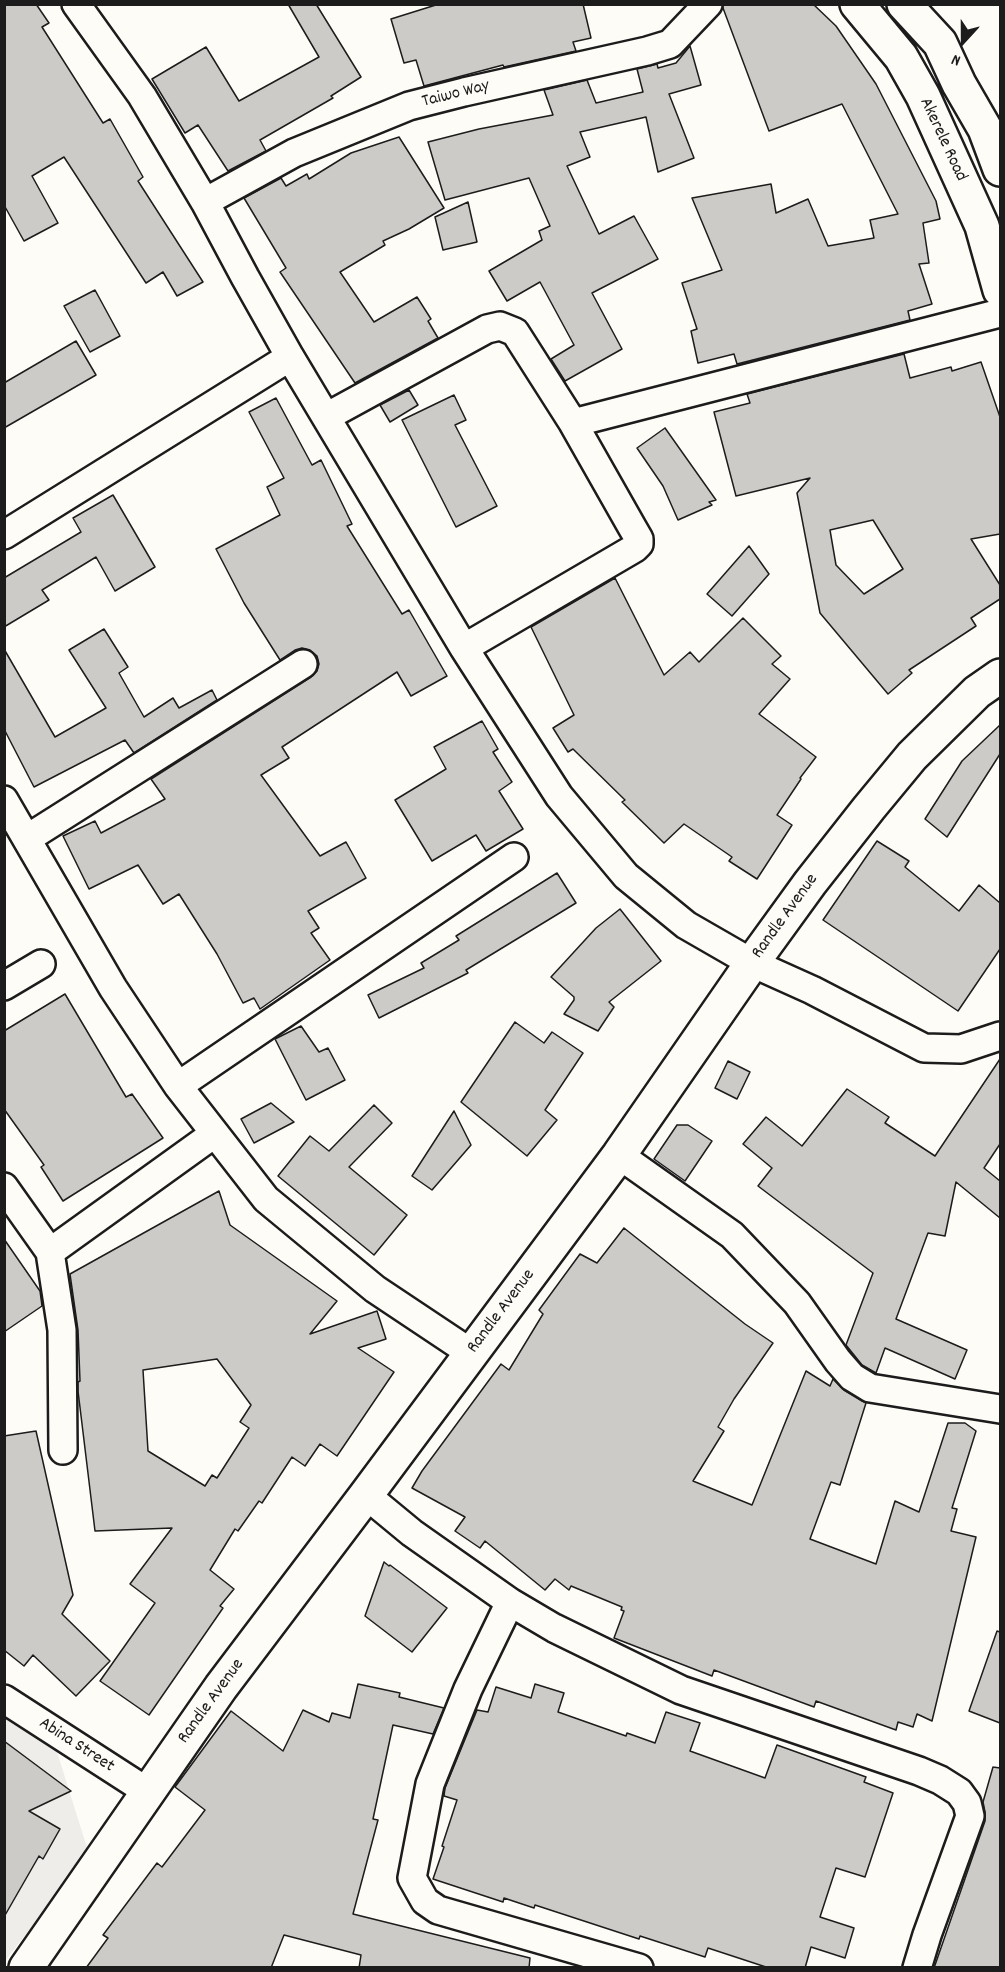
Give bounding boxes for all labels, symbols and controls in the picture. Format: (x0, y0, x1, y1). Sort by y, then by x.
north arrow (933, 12, 993, 72)
text: N (949, 47, 964, 71)
street label: Taiwo Way (420, 76, 492, 114)
street label: Akerele Road (913, 95, 971, 185)
street label: Randle Avenue (748, 870, 824, 964)
street label: Randle Avenue (463, 1266, 541, 1358)
street label: Randle Avenue (174, 1655, 250, 1749)
street label: Abina Street (34, 1714, 118, 1778)

